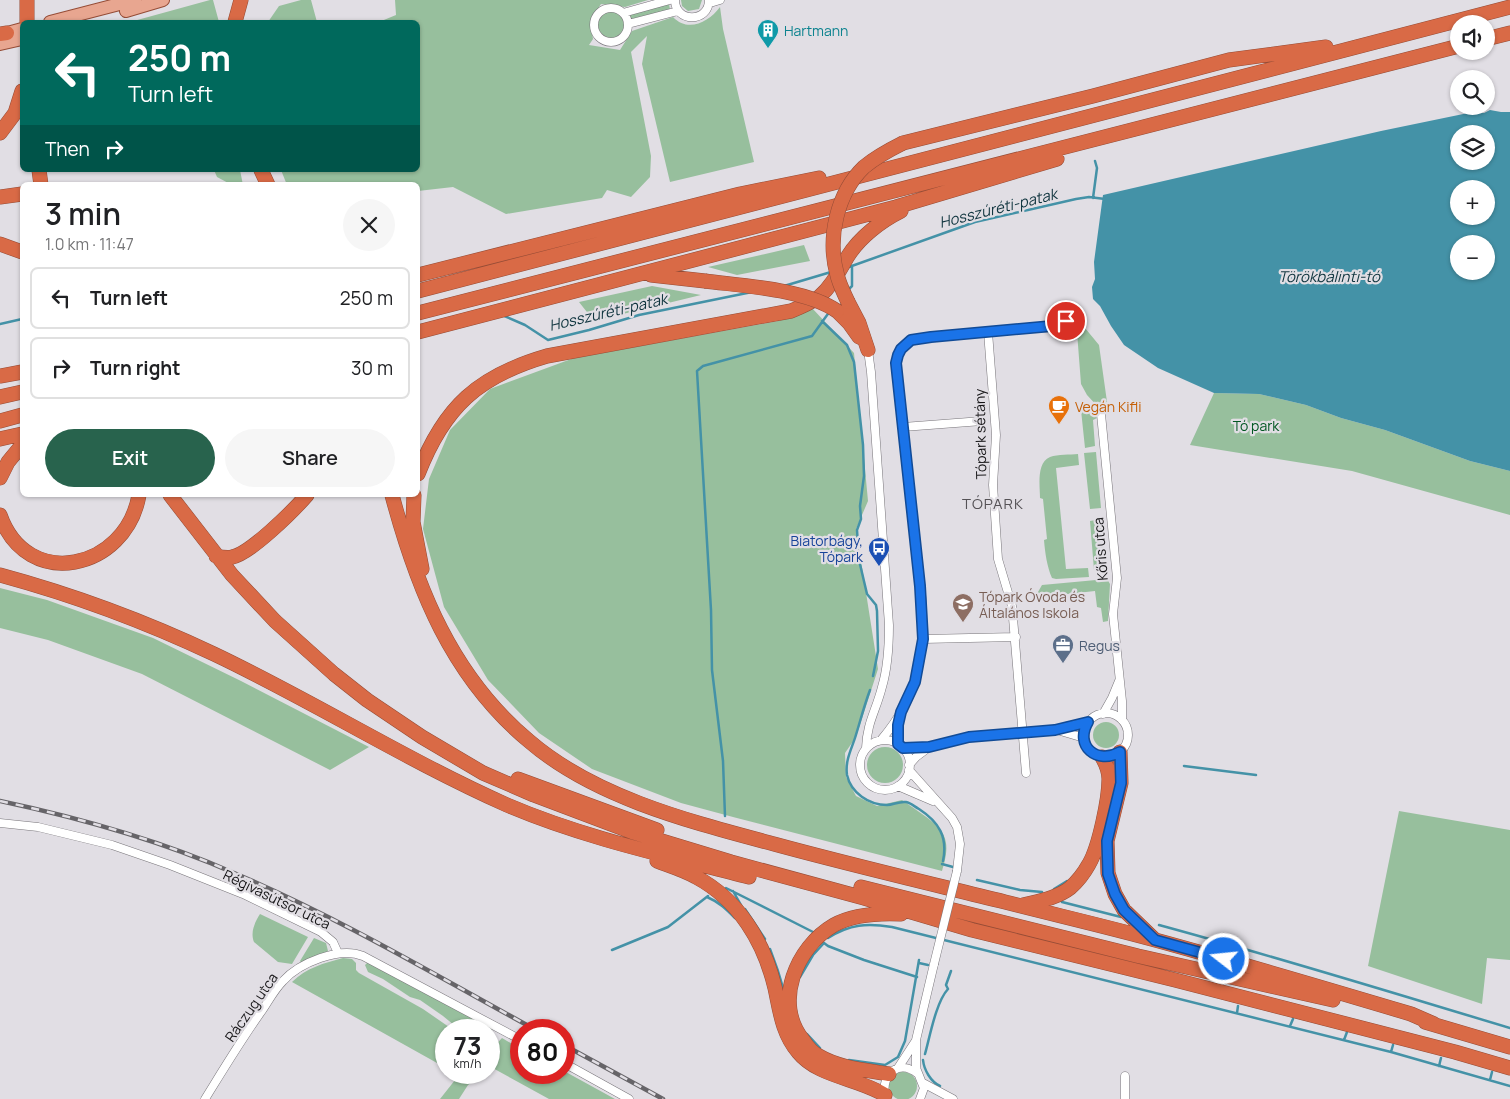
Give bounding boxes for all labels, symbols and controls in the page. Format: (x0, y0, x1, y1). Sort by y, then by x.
map controls (1450, 15, 1495, 280)
button: sound (1450, 15, 1495, 60)
building icon: Hartmann (756, 18, 780, 49)
place label: Hartmann (784, 21, 848, 40)
text: 250 m (128, 34, 231, 82)
icon: left (45, 40, 110, 105)
button: search (1450, 70, 1495, 115)
text: Turn left (128, 79, 213, 109)
button: layers (1450, 125, 1495, 170)
icon: right (100, 135, 128, 163)
text: Then (45, 136, 90, 162)
button: + (1450, 180, 1495, 225)
water label: Hosszúréti-patak (937, 183, 1062, 233)
text: 3 min (45, 193, 121, 234)
button: close (343, 199, 395, 251)
text: 1.0 km · 11:47 (45, 233, 134, 255)
button: − (1450, 235, 1495, 280)
water label: Törökbálinti-tó (1278, 266, 1381, 287)
icon: left (47, 284, 75, 312)
text: Turn left (90, 285, 168, 311)
text: 250 m (340, 285, 393, 311)
water label: Hosszúréti-patak (547, 288, 672, 336)
pin (1045, 300, 1087, 342)
icon: arrive (1052, 307, 1080, 335)
icon: right (47, 354, 75, 382)
text: Turn right (90, 355, 180, 381)
text: 30 m (351, 355, 393, 381)
street label: Tópark sétány (970, 388, 990, 480)
cafe icon: Vegán Kifli (1047, 394, 1071, 425)
place label: Vegán Kifli (1075, 397, 1142, 416)
park label: Tó park (1233, 416, 1280, 435)
button: Exit (45, 429, 215, 487)
button: Share (225, 429, 395, 487)
district label: TÓPARK (962, 493, 1024, 514)
street label: Kőris utca (1088, 517, 1112, 581)
place label: Biatorbágy, Tópark (790, 531, 864, 566)
bus stop icon: Biatorbágy, Tópark (867, 536, 891, 567)
place label: Tópark Óvoda és Általános Iskola (979, 587, 1085, 622)
school or university icon: Tópark Óvoda és Általános Iskola (951, 592, 975, 623)
office icon: Regus (1051, 633, 1075, 664)
place label: Regus (1079, 636, 1120, 655)
street label: Régivasútsor utca (220, 865, 334, 933)
position arrow (1197, 932, 1249, 984)
street label: Ráczug utca (220, 969, 282, 1045)
speed limit sign: 80 (510, 1019, 575, 1084)
text: 73 (454, 1028, 481, 1063)
text: km/h (454, 1055, 481, 1072)

